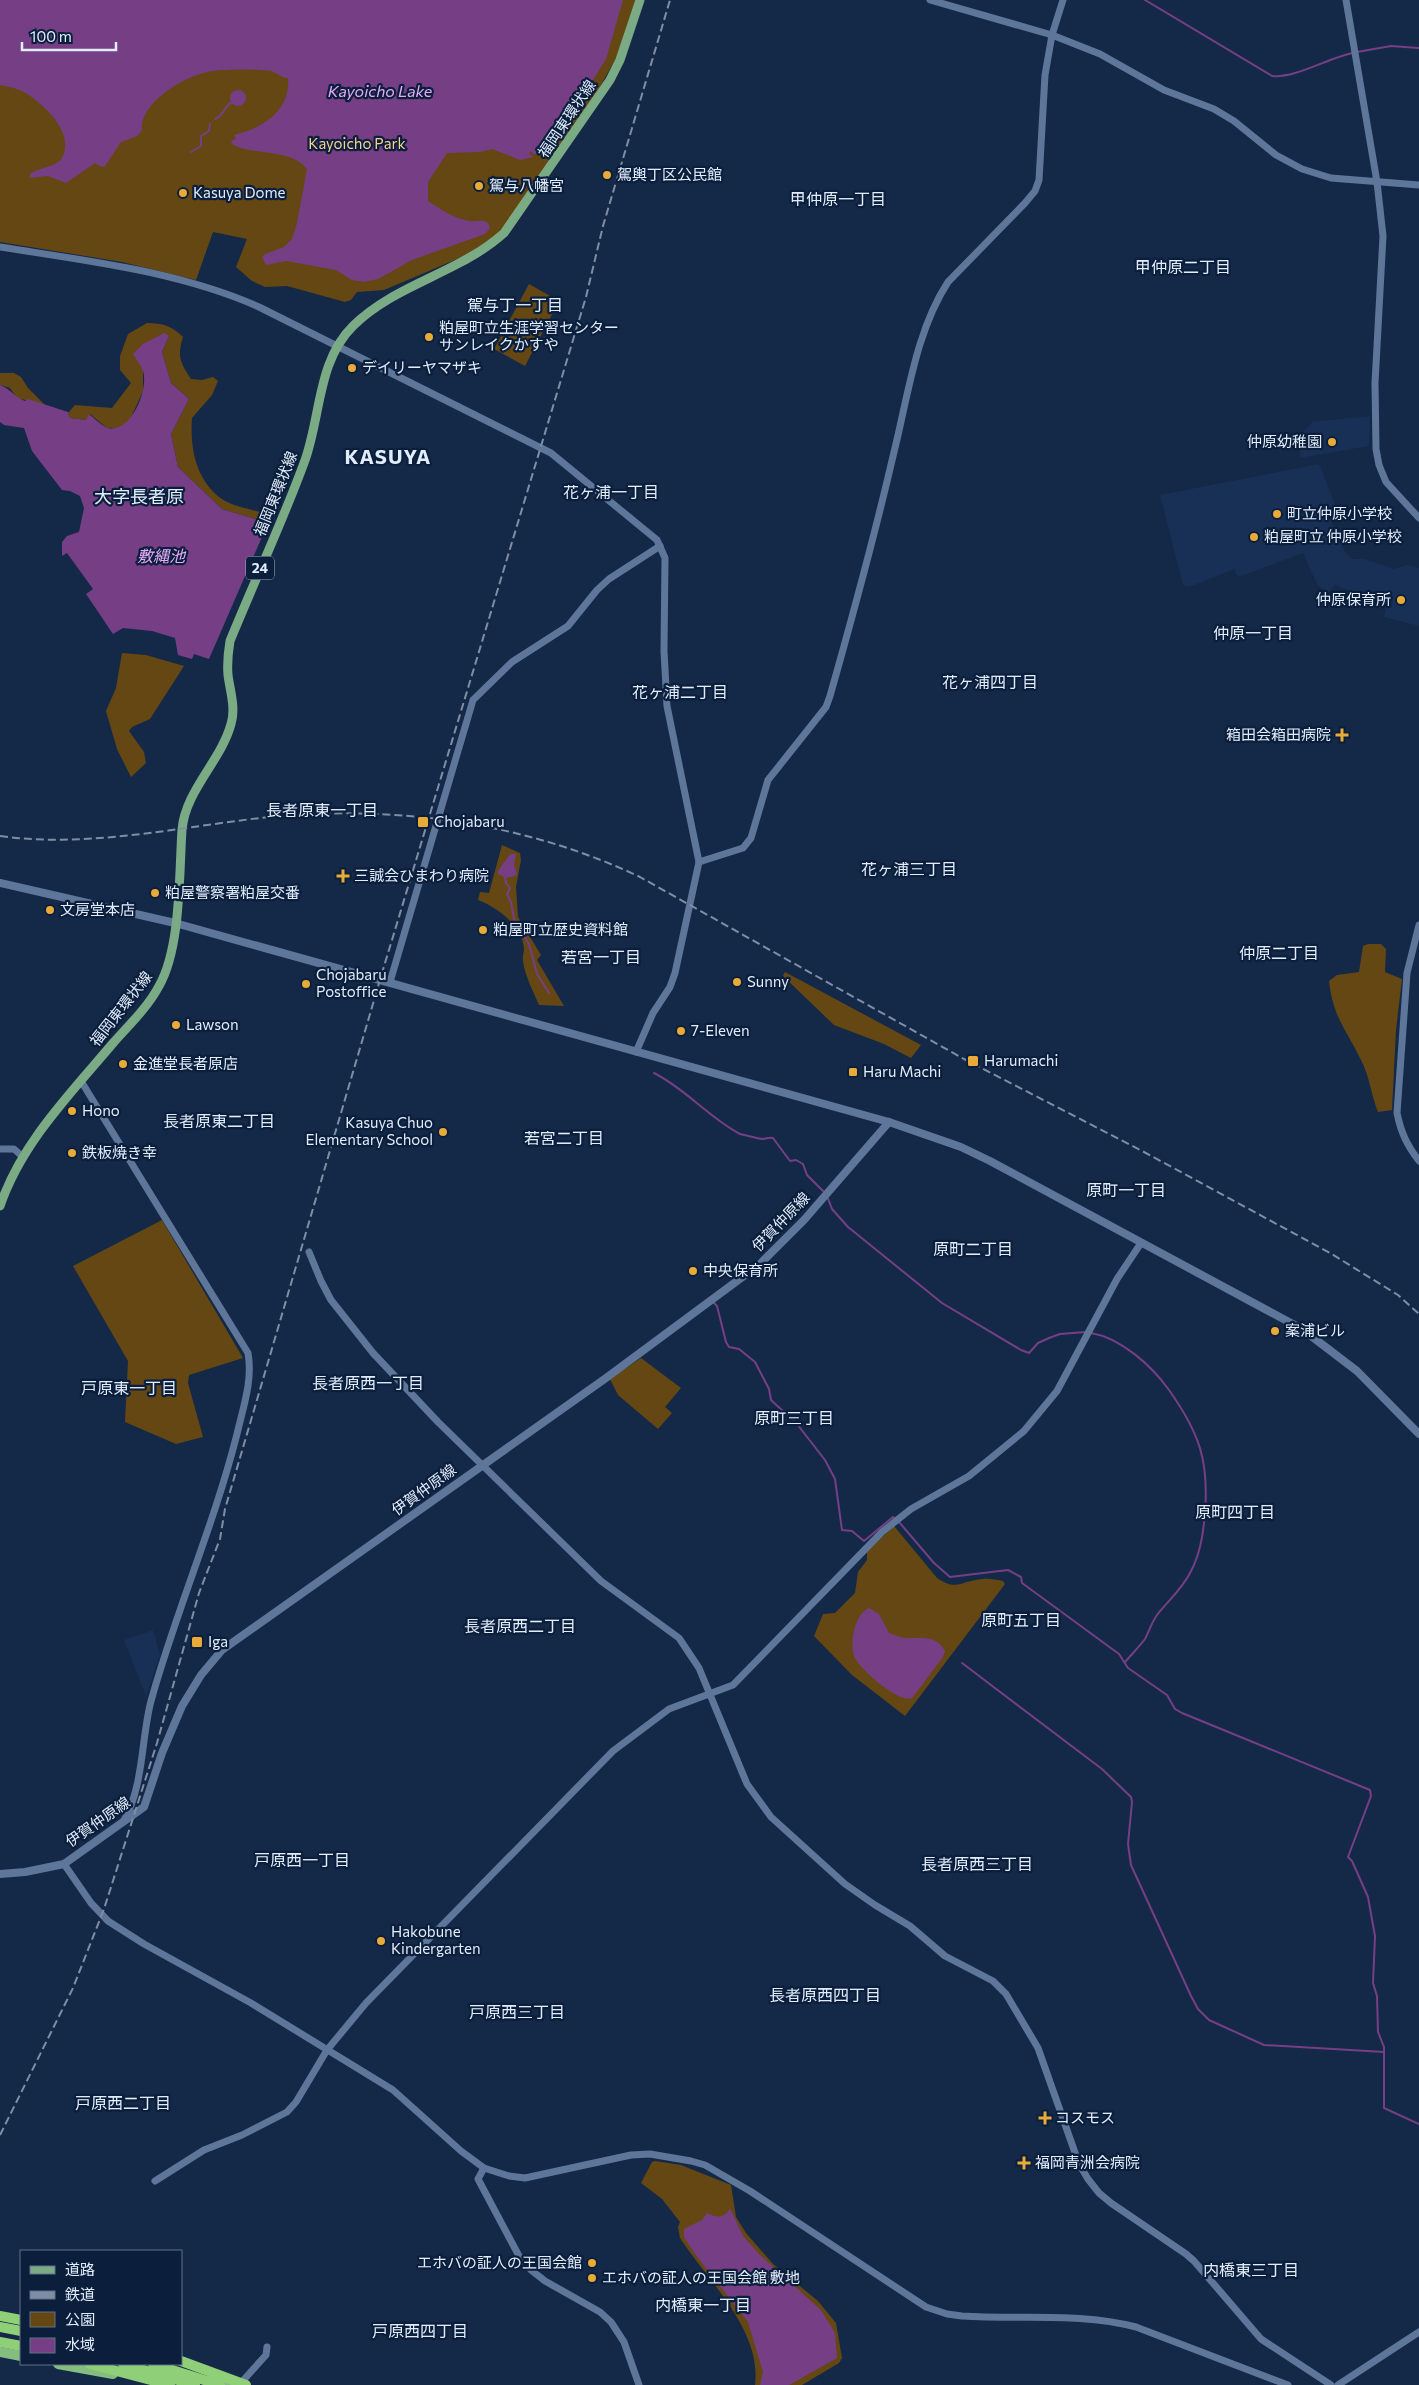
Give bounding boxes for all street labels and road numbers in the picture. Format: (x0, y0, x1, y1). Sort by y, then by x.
street label: 福岡東環状線 (534, 76, 599, 161)
street label: 福岡東環状線 (250, 449, 300, 539)
road number: 24 (246, 556, 274, 580)
street label: 福岡東環状線 (85, 967, 155, 1049)
street label: 伊賀仲原線 (748, 1188, 813, 1255)
street label: 伊賀仲原線 (388, 1460, 459, 1519)
street label: 伊賀仲原線 (62, 1792, 133, 1850)

